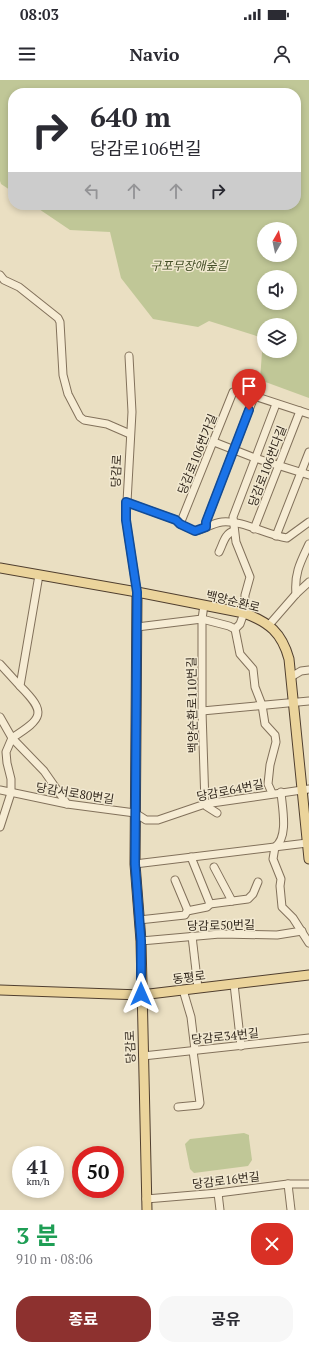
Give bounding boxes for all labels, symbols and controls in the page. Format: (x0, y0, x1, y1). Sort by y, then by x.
text: 08:03 (20, 4, 59, 24)
text: Navio (129, 42, 180, 66)
icon: menu (16, 43, 38, 65)
icon: person (271, 43, 293, 65)
text: 640 m (90, 98, 171, 135)
icon: right (24, 104, 76, 156)
text: 당감로106번길 (90, 136, 202, 160)
icon: left (81, 180, 103, 202)
icon: ahead (123, 180, 145, 202)
icon: ahead (165, 180, 187, 202)
icon: right (207, 180, 229, 202)
north arrow (257, 222, 297, 262)
map controls (257, 222, 297, 358)
park label: 구포무장애숲길 (150, 258, 229, 273)
button: sound (257, 270, 297, 310)
button: layers (257, 318, 297, 358)
pin (232, 369, 266, 410)
icon: arrive (238, 375, 260, 397)
street label: 당감로106번가길 (174, 412, 220, 496)
street label: 당감로106번다길 (245, 423, 289, 509)
street label: 당감로 (108, 454, 124, 488)
street label: 백양순환로 (204, 587, 262, 615)
street label: 백양순환로110번길 (184, 657, 200, 753)
street label: 당감로64번길 (195, 776, 265, 804)
street label: 당감서로80번길 (35, 779, 115, 807)
street label: 당감로50번길 (187, 917, 255, 933)
street label: 동평로 (172, 968, 206, 986)
position arrow (120, 973, 162, 1015)
street label: 당감로34번길 (190, 1025, 260, 1047)
street label: 당감로 (122, 1030, 138, 1064)
speed limit sign: 50 (72, 1146, 124, 1198)
text: 41 (27, 1153, 49, 1180)
street label: 당감로16번길 (191, 1168, 261, 1192)
text: km/h (26, 1175, 50, 1188)
text: 3 분 (16, 1219, 58, 1251)
button: close (251, 1223, 293, 1265)
text: 910 m · 08:06 (16, 1250, 93, 1268)
button: 종료 (16, 1296, 151, 1342)
button: 공유 (159, 1296, 293, 1342)

